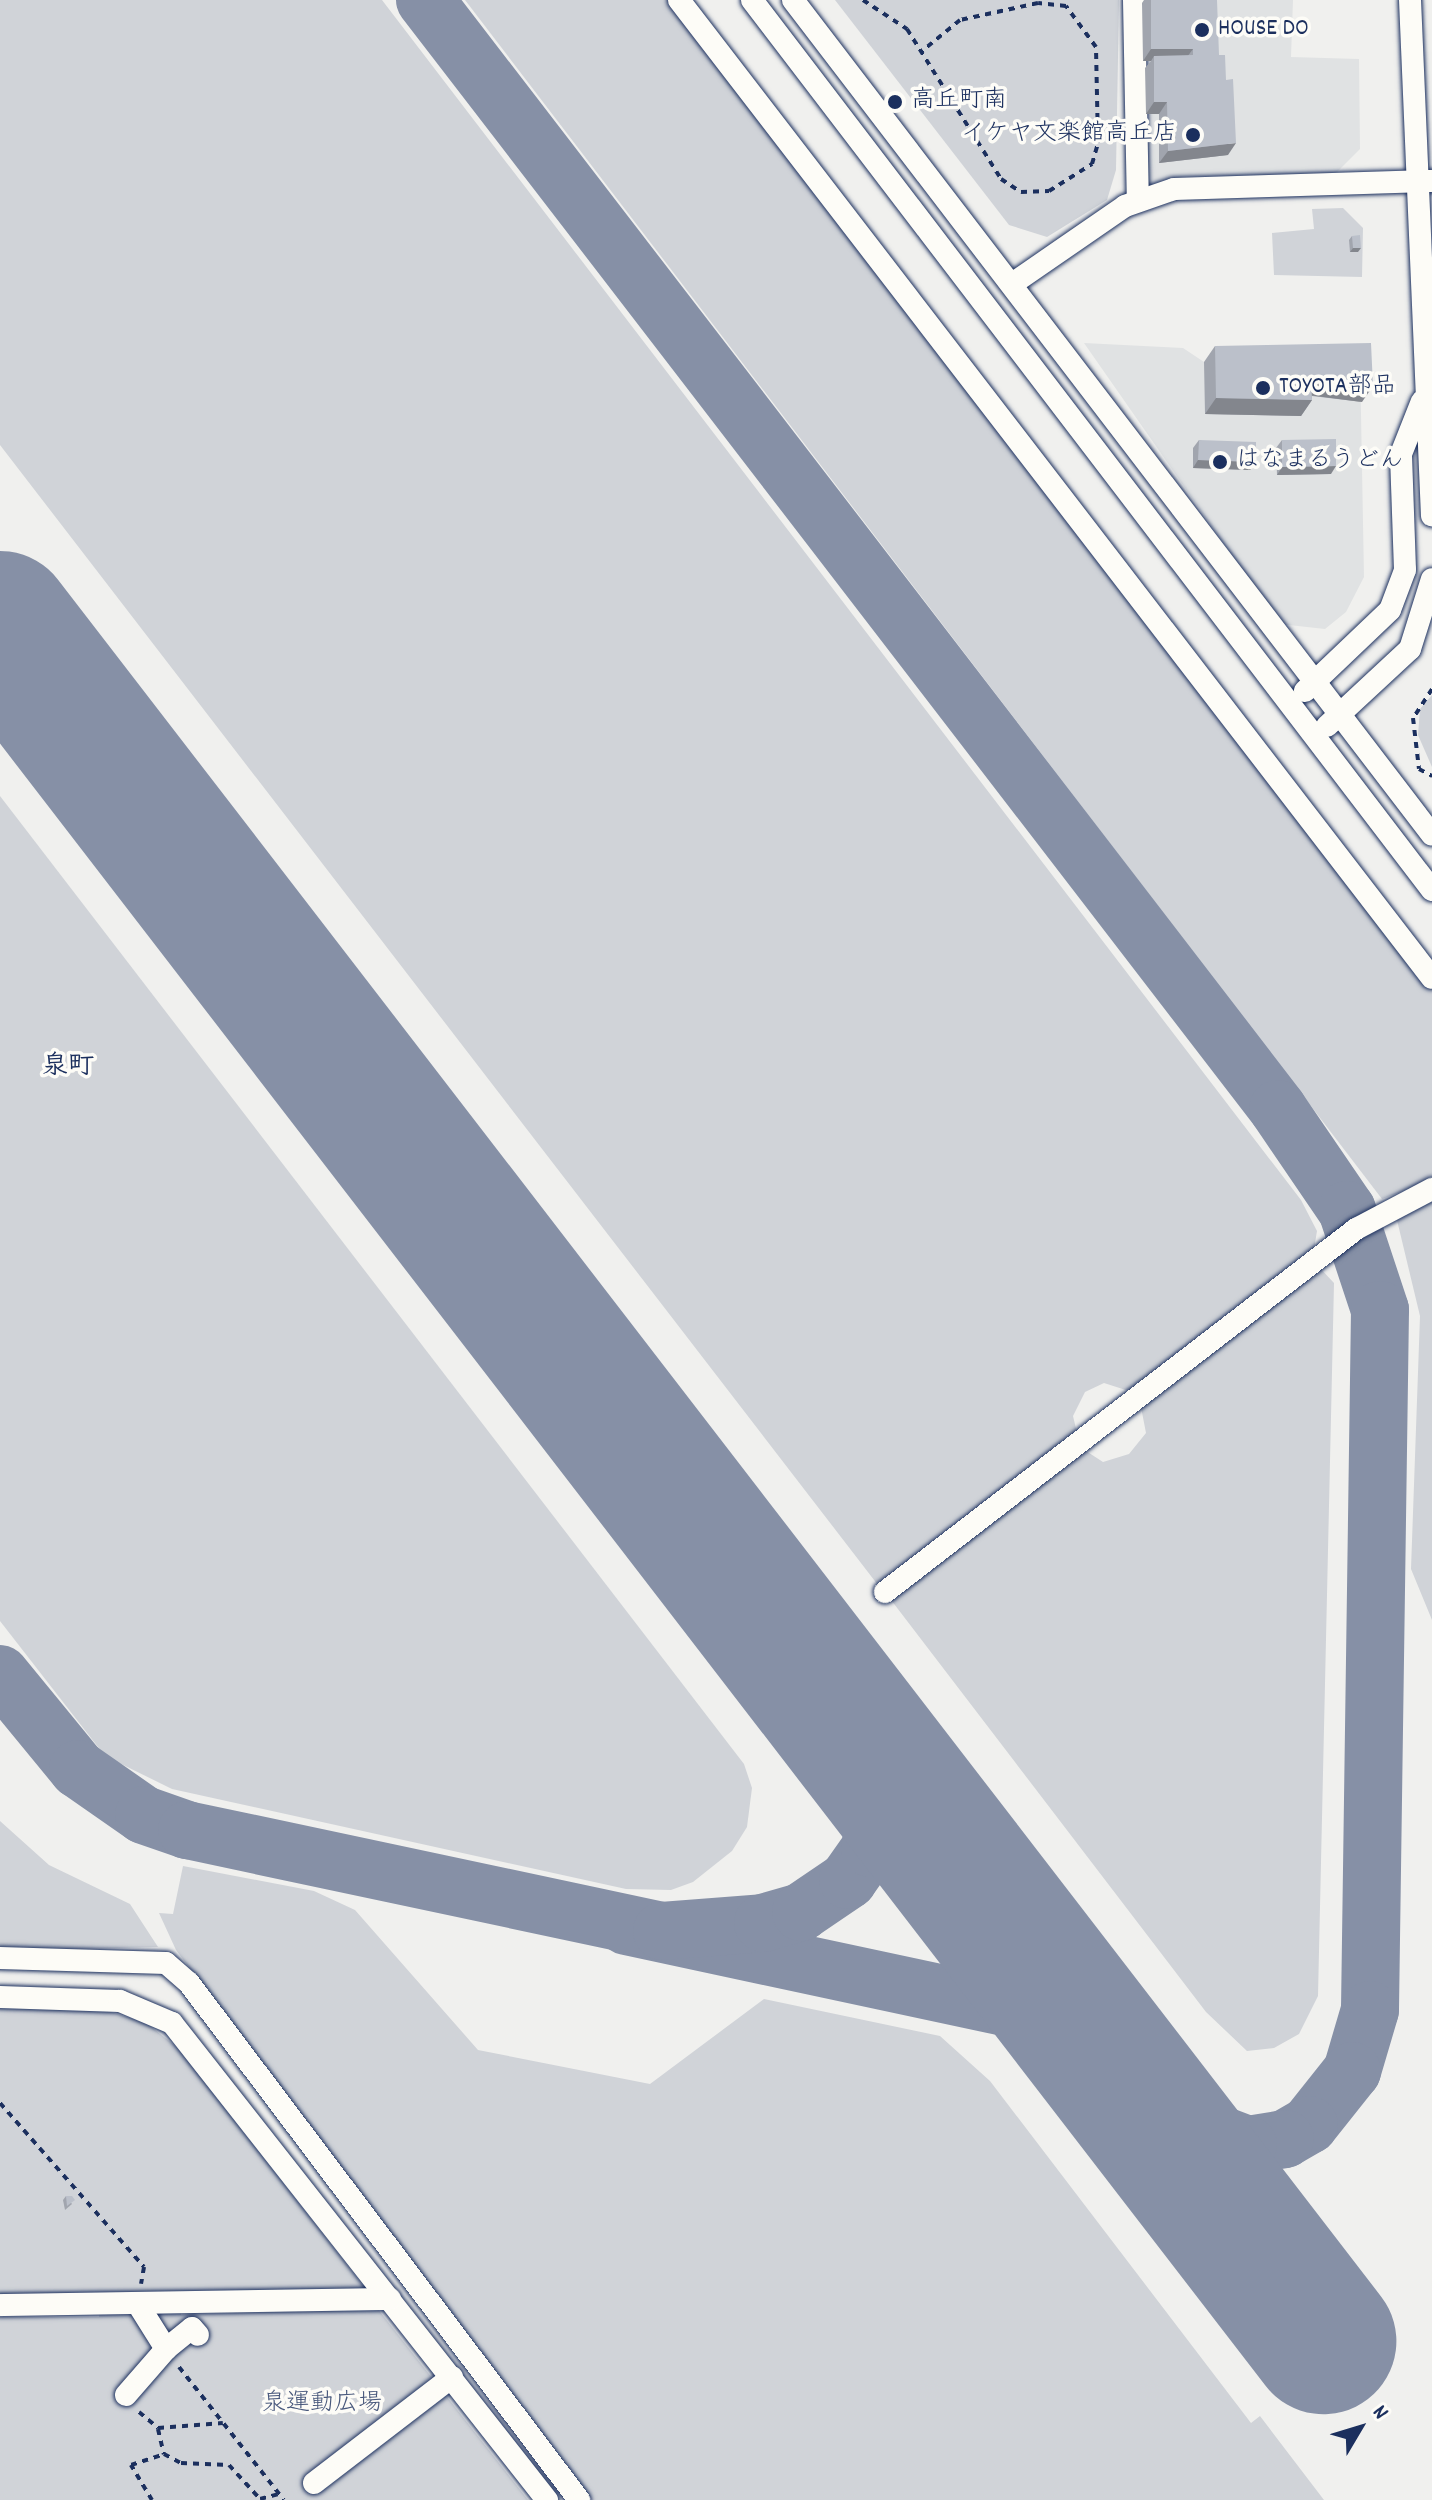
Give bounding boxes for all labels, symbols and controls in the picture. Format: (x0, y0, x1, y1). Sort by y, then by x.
place label: HOUSE DO (1218, 16, 1309, 44)
marker: HOUSE DO (1193, 21, 1211, 39)
place label: 高丘町南 (911, 88, 1007, 116)
marker: 高丘町南 (886, 93, 904, 111)
place label: イケヤ文楽館高丘店 (961, 121, 1177, 149)
marker: イケヤ文楽館高丘店 (1184, 126, 1202, 144)
place label: TOYOTA部品 (1279, 374, 1396, 402)
marker: TOYOTA部品 (1254, 379, 1272, 397)
place label: はなまるうどん (1236, 448, 1404, 476)
marker: はなまるうどん (1211, 453, 1229, 471)
district label: 泉町 (42, 1052, 94, 1084)
north arrow (1320, 2388, 1400, 2468)
park label: 泉運動広場 (262, 2391, 382, 2419)
text: N (1364, 2399, 1395, 2427)

